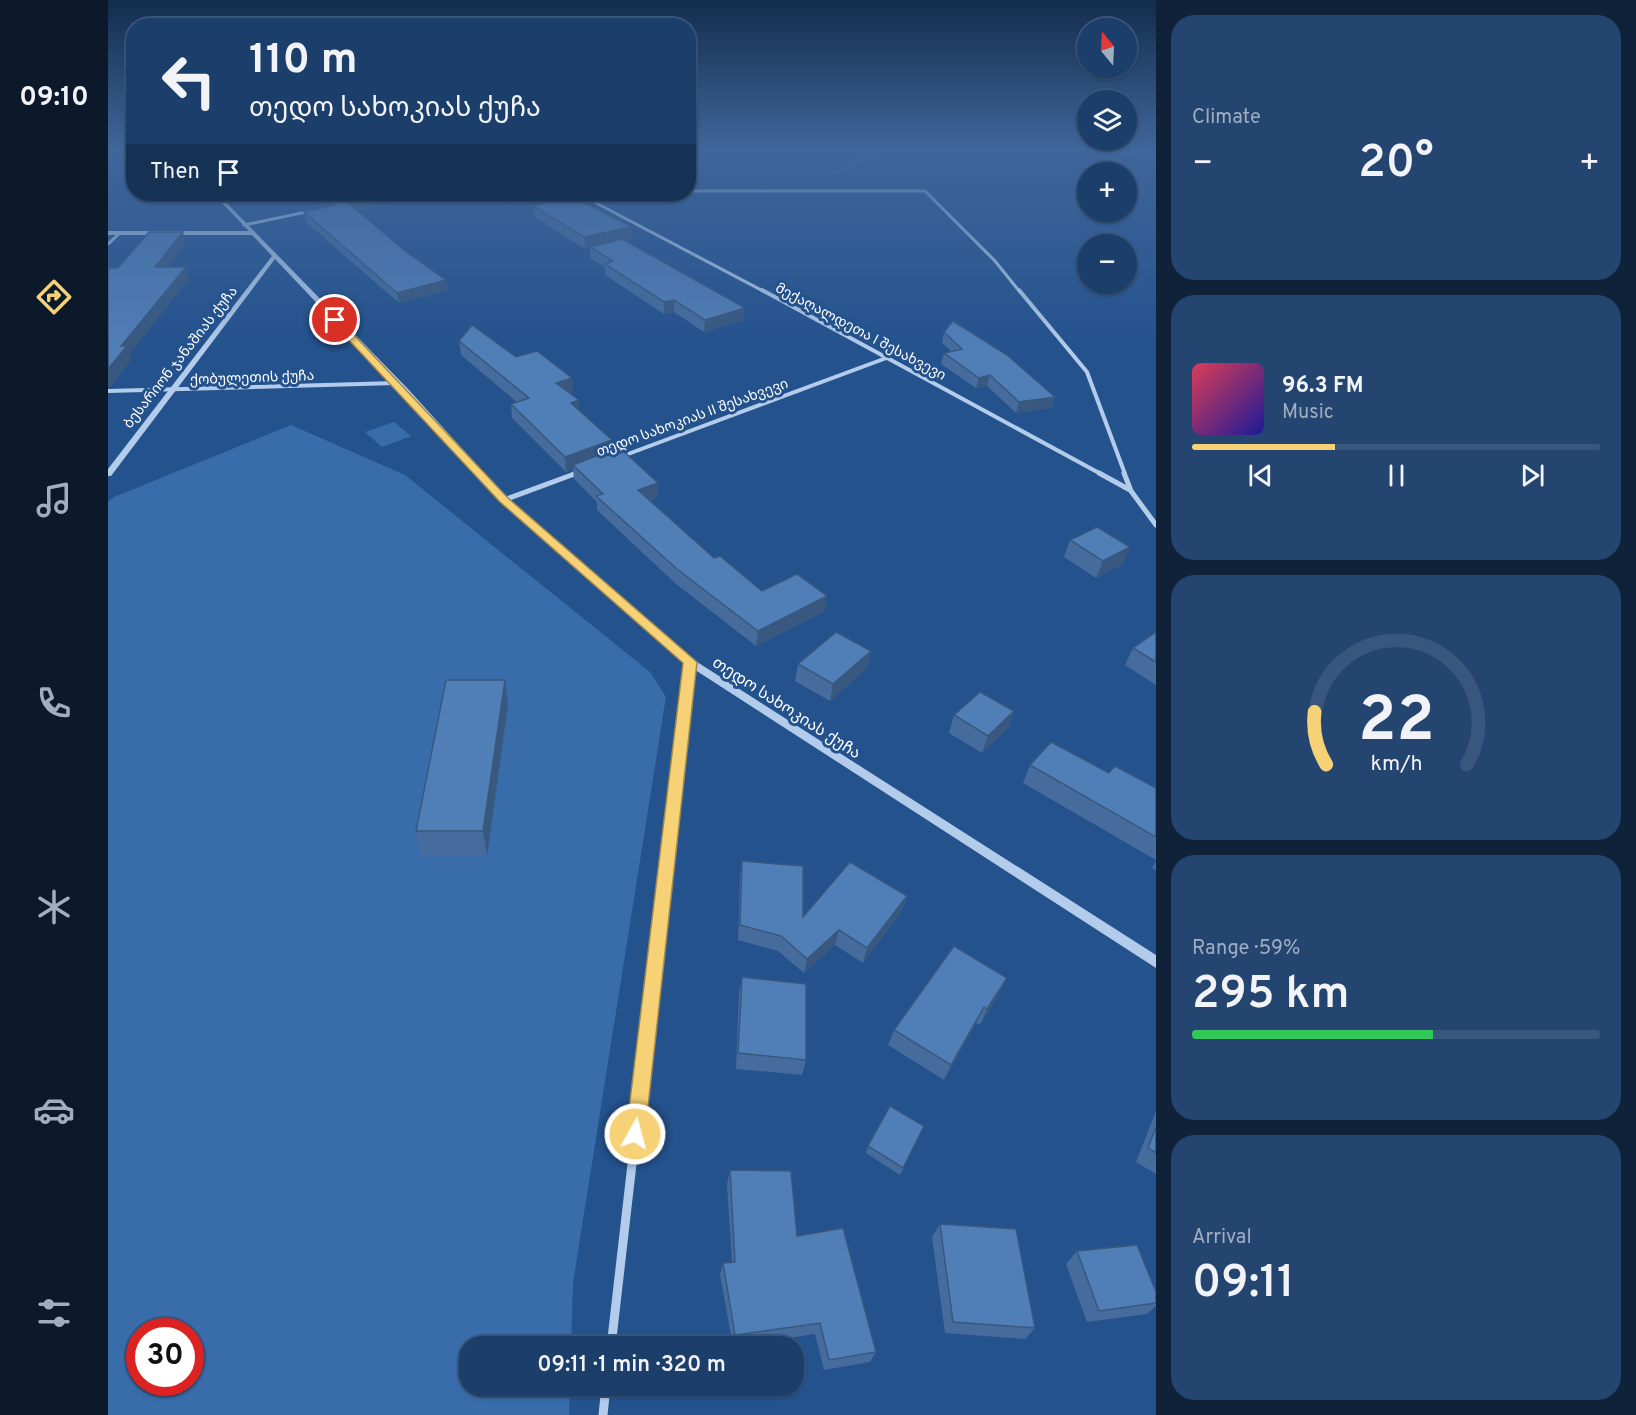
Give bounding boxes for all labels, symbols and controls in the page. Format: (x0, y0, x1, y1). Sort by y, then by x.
north arrow (1077, 18, 1137, 78)
map controls (1077, 18, 1137, 294)
text: 110 m (249, 35, 358, 88)
icon: left (150, 42, 228, 120)
text: 09:10 (19, 81, 89, 115)
button: layers (1077, 90, 1137, 150)
text: თედო სახოკიას ქუჩა (249, 92, 541, 126)
text: Climate (1192, 105, 1261, 131)
text: 20° (1358, 136, 1434, 193)
text: − (1192, 144, 1213, 186)
text: + (1579, 144, 1600, 186)
icon: arrive (212, 156, 245, 189)
text: Then (150, 159, 200, 186)
button: + (1077, 162, 1137, 222)
button: − (1077, 234, 1137, 294)
icon: directions (33, 276, 75, 318)
street label: მექაღალდეთა I შესახვევი (772, 280, 948, 385)
street label: ბესარიონ ჯანაშიას ქუჩა (121, 284, 242, 432)
pin (309, 294, 360, 345)
icon: arrive (318, 303, 351, 336)
street label: ქობულეთის ქუჩა (190, 368, 315, 389)
text: 96.3 FM (1282, 373, 1364, 400)
street label: თედო სახოკიას II შესახვევი (594, 376, 791, 461)
text: Music (1282, 400, 1334, 426)
icon: previous (1244, 459, 1277, 492)
icon: pause (1380, 459, 1413, 492)
icon: next (1516, 459, 1549, 492)
icon: music (33, 479, 75, 521)
street label: თედო სახოკიას ქუჩა (708, 653, 864, 764)
icon: phone (33, 682, 75, 724)
text: 22 (1358, 684, 1434, 763)
text: km/h (1370, 751, 1422, 778)
icon: climate (33, 886, 75, 928)
text: Range · 59% (1192, 936, 1300, 962)
text: 295 km (1192, 967, 1349, 1024)
icon: car (33, 1089, 75, 1131)
position arrow (603, 1102, 667, 1166)
text: Arrival (1192, 1225, 1252, 1251)
text: 09:11 (1192, 1256, 1295, 1313)
icon: filters (33, 1292, 75, 1334)
speed limit sign: 30 (126, 1318, 204, 1396)
text: 09:11 · 1 min · 320 m (537, 1352, 726, 1379)

